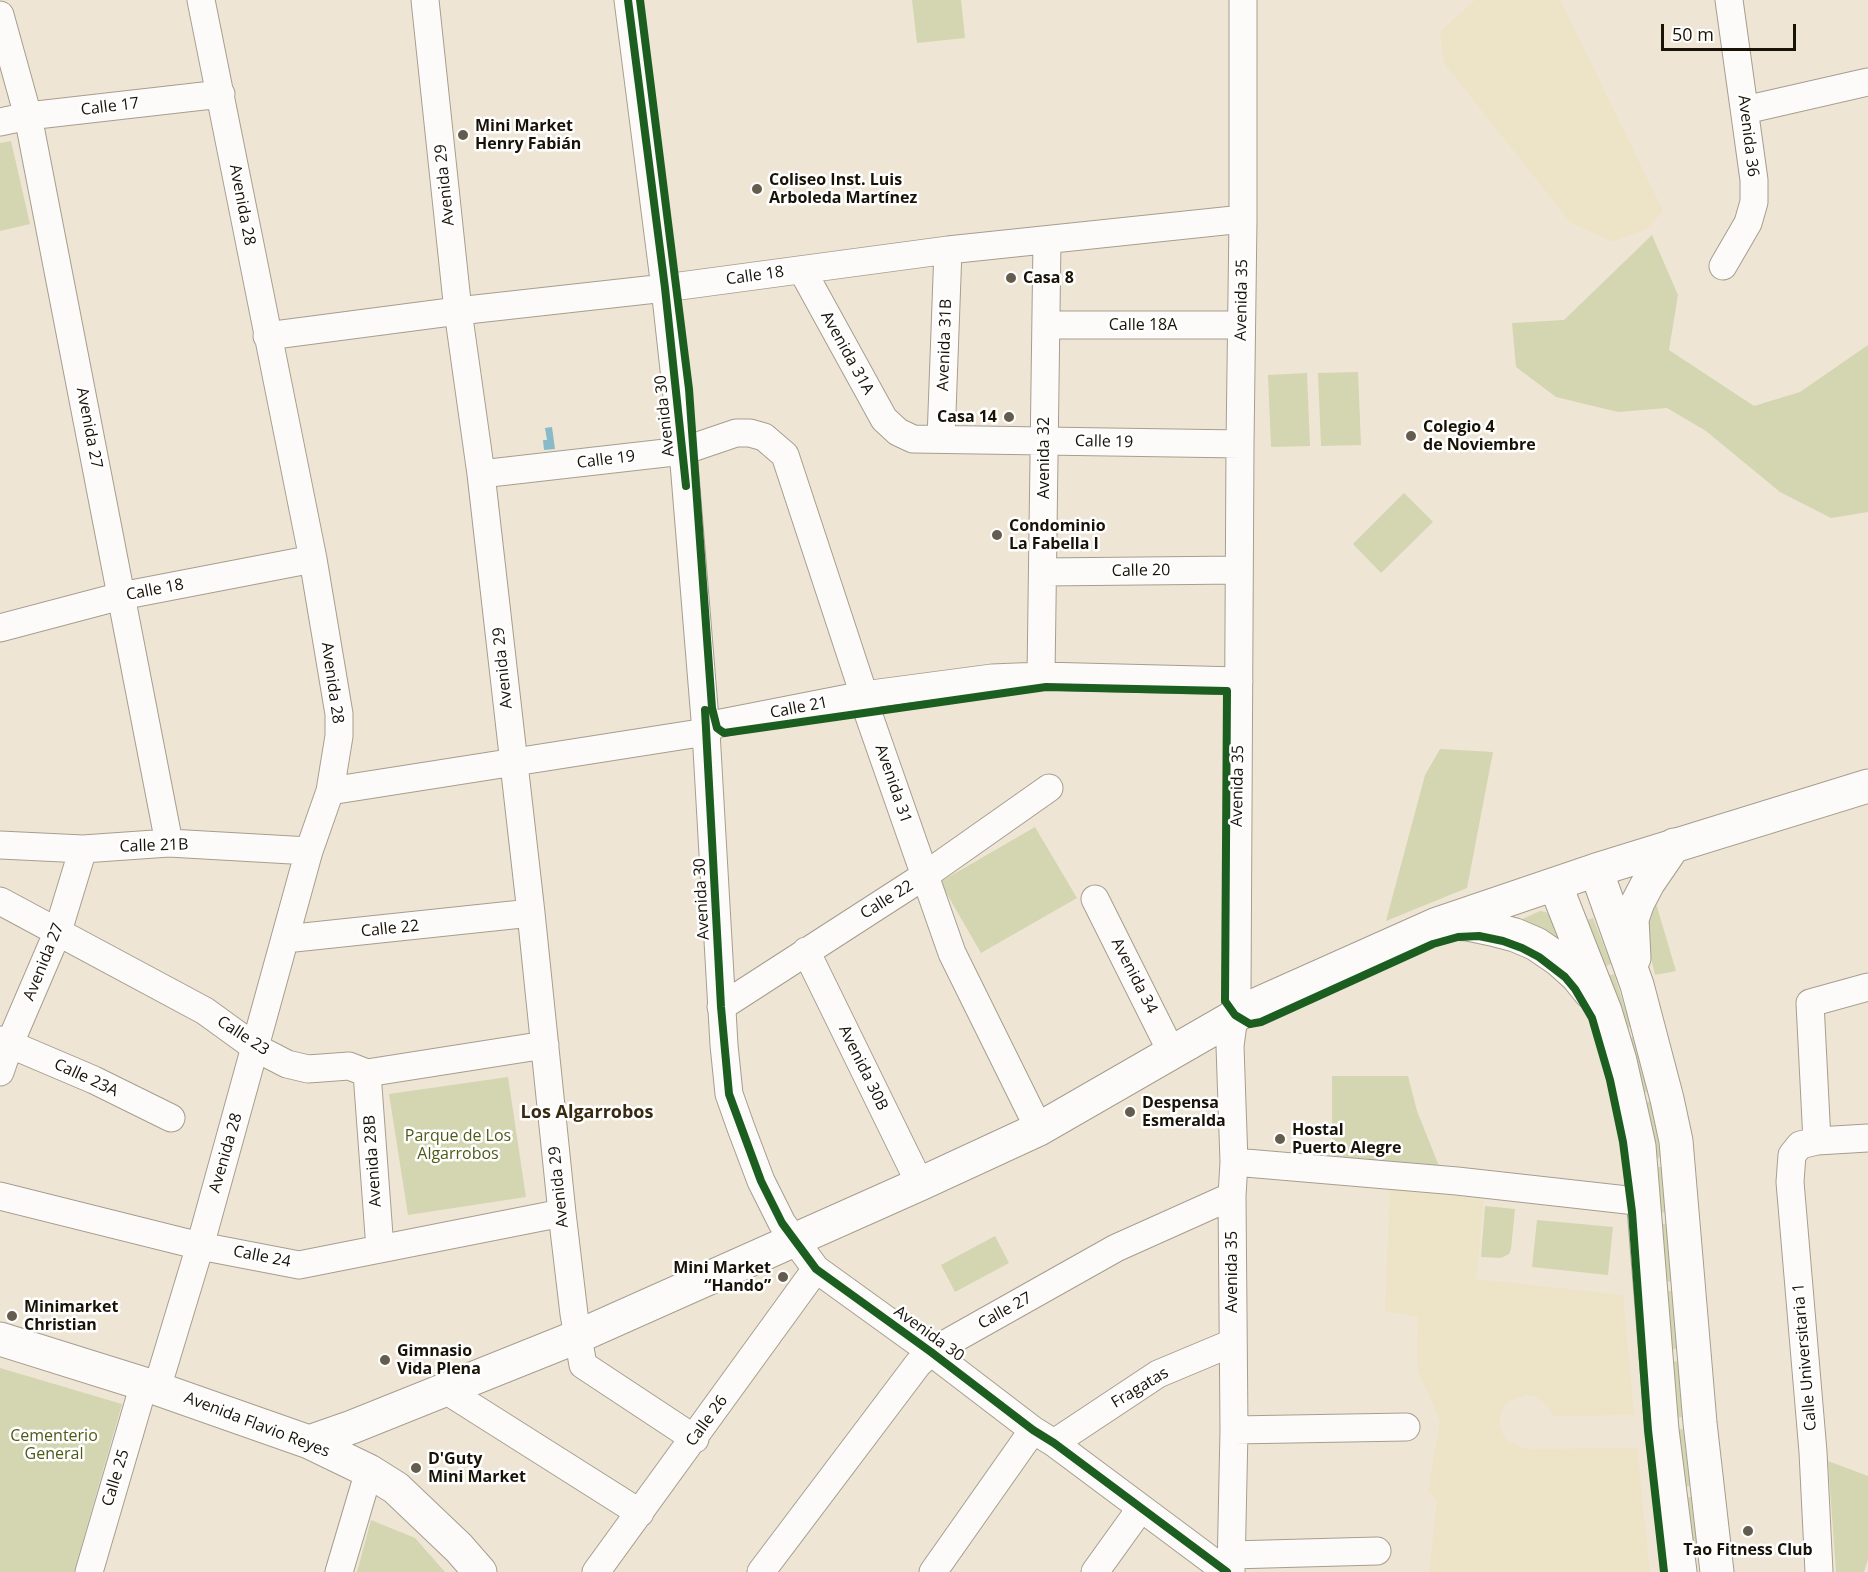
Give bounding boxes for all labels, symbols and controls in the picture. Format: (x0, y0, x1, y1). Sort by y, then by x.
scale bar (1664, 12, 1799, 50)
text: 50 m (1672, 22, 1714, 46)
street label: Calle 17 (80, 94, 140, 120)
street label: Avenida 36 (1733, 94, 1763, 178)
place label: Mini Market Henry Fabián (475, 116, 581, 154)
marker: Mini Market Henry Fabián (456, 128, 470, 142)
street label: Avenida 29 (431, 143, 459, 227)
street label: Avenida 28 (225, 163, 259, 247)
place label: Coliseo Inst. Luis Arboleda Martínez (769, 170, 917, 208)
marker: Coliseo Inst. Luis Arboleda Martínez (750, 182, 764, 196)
street label: Avenida 35 (1232, 259, 1252, 341)
street label: Calle 18 (725, 262, 785, 290)
place label: Casa 8 (1023, 268, 1074, 288)
marker: Casa 8 (1004, 271, 1018, 285)
street label: Avenida 31B (934, 298, 956, 392)
street label: Avenida 31A (816, 308, 878, 398)
street label: Calle 18A (1109, 315, 1177, 335)
street label: Avenida 30 (651, 374, 679, 458)
street label: Avenida 27 (72, 386, 106, 470)
place label: Casa 14 (937, 407, 997, 427)
marker: Casa 14 (1002, 410, 1016, 424)
street label: Avenida 32 (1034, 417, 1054, 499)
place label: Colegio 4 de Noviembre (1423, 417, 1536, 455)
marker: Colegio 4 de Noviembre (1404, 429, 1418, 443)
street label: Calle 19 (1075, 432, 1133, 452)
street label: Calle 19 (576, 447, 636, 473)
place label: Condominio La Fabella I (1009, 516, 1106, 554)
marker: Condominio La Fabella I (990, 528, 1004, 542)
street label: Calle 20 (1112, 561, 1170, 581)
street label: Calle 18 (124, 575, 186, 605)
street label: Avenida 29 (489, 626, 517, 710)
street label: Avenida 28 (317, 641, 347, 725)
street label: Calle 21 (768, 693, 830, 723)
street label: Avenida 31 (871, 742, 915, 826)
street label: Avenida 35 (1228, 745, 1248, 827)
street label: Calle 21B (119, 835, 189, 857)
street label: Avenida 30 (690, 858, 714, 940)
street label: Calle 22 (857, 876, 917, 924)
street label: Calle 22 (360, 916, 420, 942)
street label: Avenida 27 (20, 920, 68, 1004)
street label: Avenida 34 (1107, 935, 1161, 1017)
street label: Calle 23 (213, 1012, 273, 1060)
street label: Avenida 30B (834, 1022, 892, 1114)
street label: Calle 23A (51, 1055, 121, 1101)
place label: Despensa Esmeralda (1142, 1093, 1226, 1131)
district label: Los Algarrobos (521, 1102, 653, 1124)
marker: Despensa Esmeralda (1123, 1105, 1137, 1119)
street label: Avenida 28 (205, 1111, 247, 1195)
street label: Avenida 28B (360, 1114, 386, 1208)
place label: Hostal Puerto Alegre (1292, 1120, 1401, 1158)
park label: Parque de Los Algarrobos (405, 1126, 511, 1164)
marker: Hostal Puerto Alegre (1273, 1132, 1287, 1146)
street label: Avenida 29 (545, 1145, 573, 1229)
street label: Avenida 35 (1222, 1231, 1242, 1313)
street label: Calle 24 (231, 1242, 293, 1272)
place label: Mini Market “Hando” (673, 1258, 771, 1296)
marker: Mini Market “Hando” (776, 1270, 790, 1284)
street label: Calle Universitaria 1 (1789, 1282, 1821, 1432)
street label: Calle 27 (975, 1288, 1035, 1334)
place label: Minimarket Christian (24, 1297, 118, 1335)
street label: Avenida 30 (890, 1302, 968, 1366)
marker: Minimarket Christian (5, 1309, 19, 1323)
place label: Gimnasio Vida Plena (397, 1341, 481, 1379)
marker: Gimnasio Vida Plena (378, 1353, 392, 1367)
street label: Fragatas (1108, 1363, 1172, 1413)
street label: Avenida Flavio Reyes (182, 1388, 332, 1462)
street label: Calle 26 (682, 1392, 732, 1450)
park label: Cementerio General (10, 1426, 98, 1464)
street label: Calle 25 (98, 1447, 134, 1509)
place label: D'Guty Mini Market (428, 1449, 526, 1487)
marker: D'Guty Mini Market (409, 1461, 423, 1475)
marker: Tao Fitness Club (1741, 1524, 1755, 1538)
place label: Tao Fitness Club (1683, 1540, 1813, 1560)

